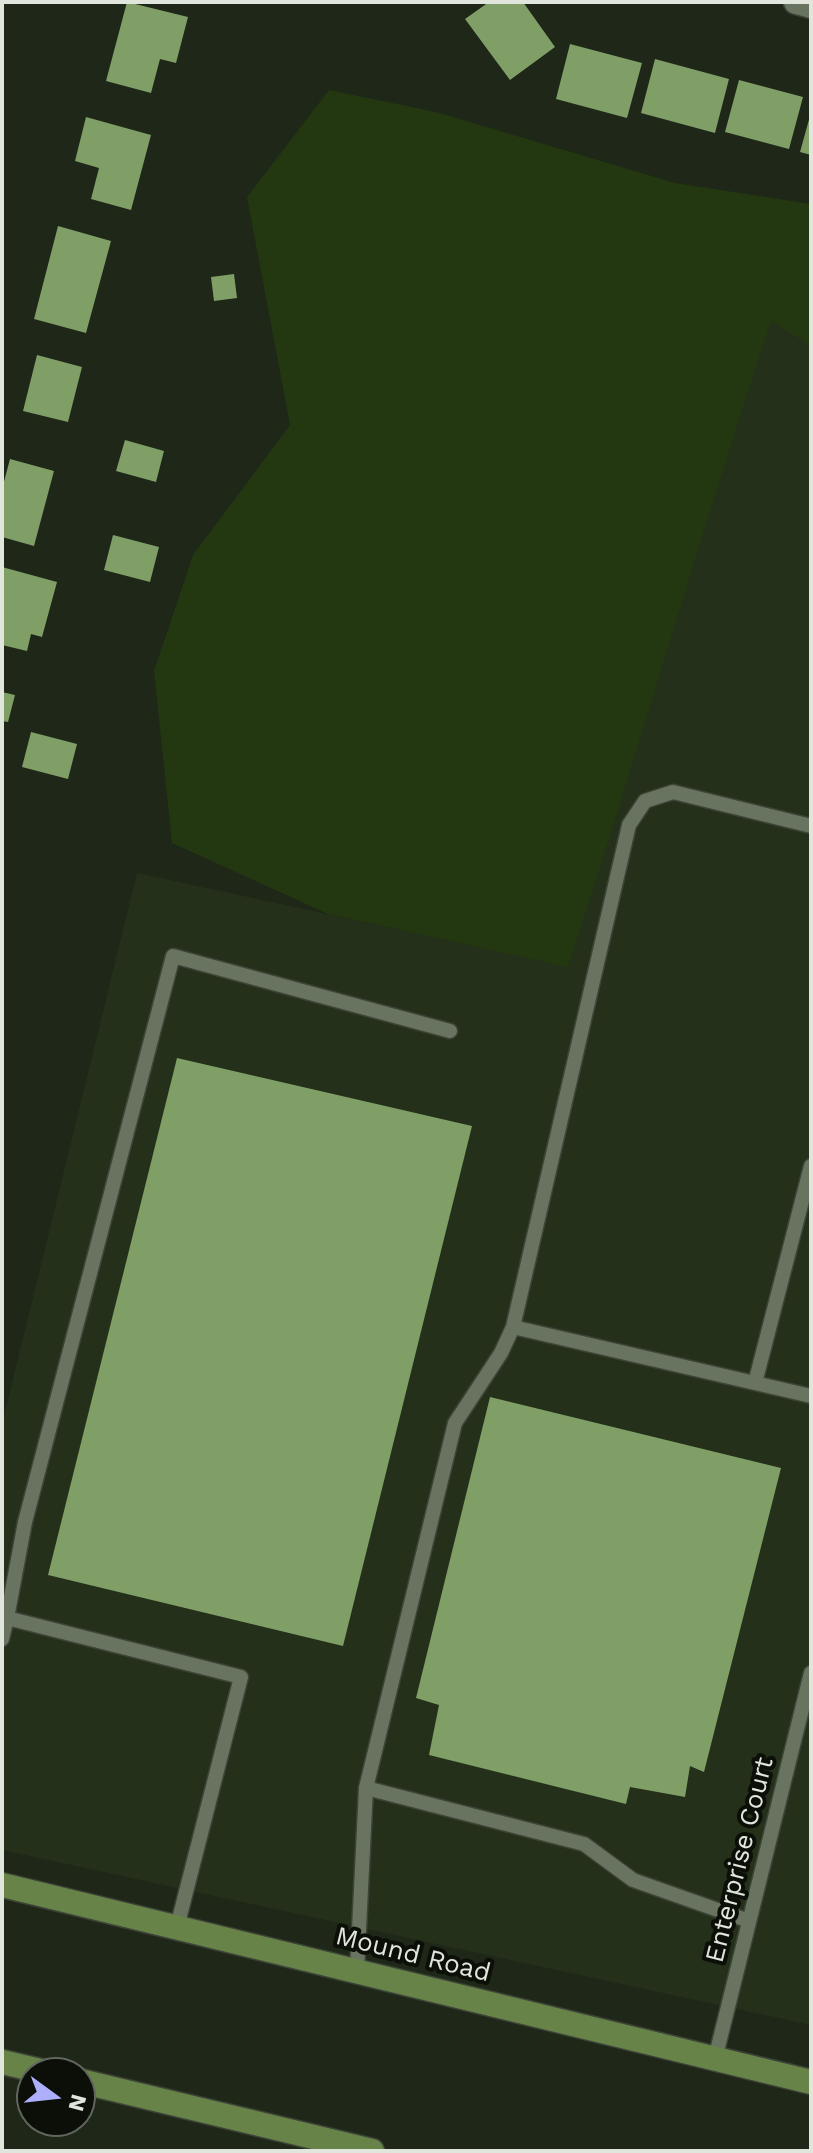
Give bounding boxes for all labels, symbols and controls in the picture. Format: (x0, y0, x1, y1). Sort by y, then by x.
street label: Enterprise Court (699, 1754, 781, 1966)
street label: Mound Road (332, 1921, 494, 1989)
north arrow (16, 2057, 96, 2137)
text: N (64, 2092, 92, 2114)

